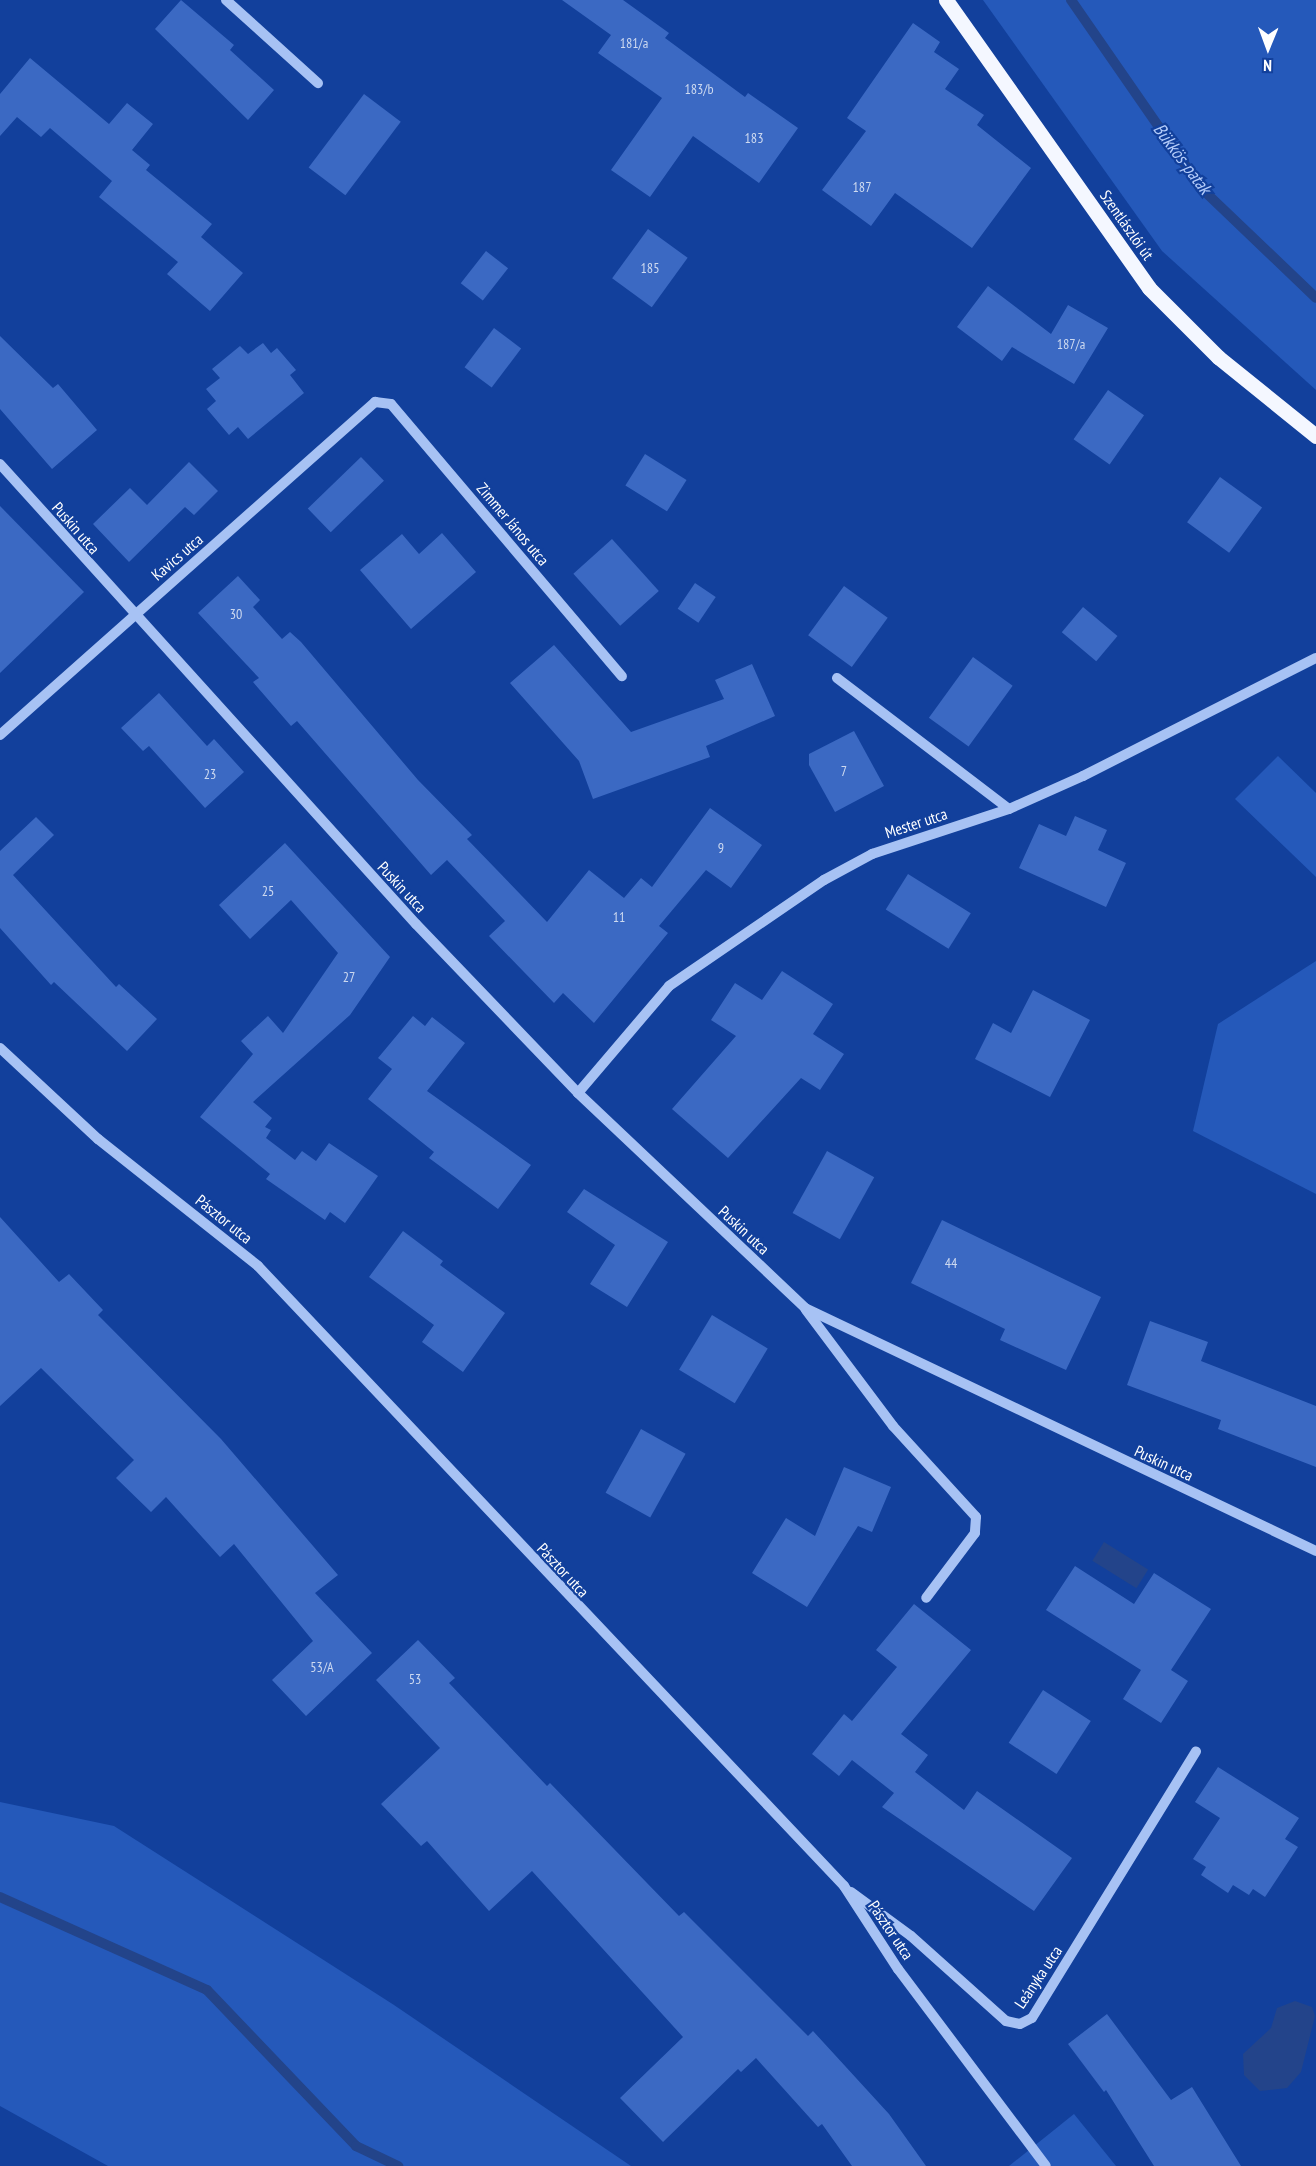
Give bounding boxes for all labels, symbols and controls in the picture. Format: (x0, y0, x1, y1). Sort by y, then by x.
north arrow (1238, 18, 1298, 78)
house number: 181/a (620, 35, 648, 51)
text: N (1263, 56, 1272, 76)
house number: 183/b (684, 81, 714, 97)
water label: Bükkös-patak (1148, 119, 1216, 199)
house number: 183 (745, 130, 763, 146)
house number: 187 (853, 179, 871, 195)
street label: Szentlászlói út (1096, 186, 1158, 264)
house number: 185 (641, 260, 659, 276)
house number: 187/a (1057, 336, 1085, 352)
street label: Zimmer János utca (473, 479, 553, 569)
street label: Puskin utca (48, 498, 104, 558)
street label: Kavics utca (148, 530, 206, 584)
house number: 30 (230, 606, 242, 622)
house number: 7 (841, 763, 847, 779)
house number: 23 (204, 766, 216, 782)
street label: Mester utca (883, 804, 949, 842)
house number: 9 (718, 840, 724, 856)
street label: Puskin utca (374, 858, 430, 916)
house number: 25 (262, 883, 274, 899)
house number: 11 (613, 909, 625, 925)
house number: 27 (343, 969, 355, 985)
street label: Pásztor utca (192, 1190, 256, 1248)
street label: Puskin utca (715, 1202, 773, 1258)
house number: 44 (945, 1255, 957, 1271)
street label: Puskin utca (1132, 1441, 1196, 1485)
street label: Pásztor utca (533, 1539, 593, 1601)
house number: 53/A (310, 1659, 334, 1675)
house number: 53 (409, 1671, 421, 1687)
street label: Pásztor utca (864, 1897, 918, 1963)
street label: Leányka utca (1010, 1942, 1066, 2012)

